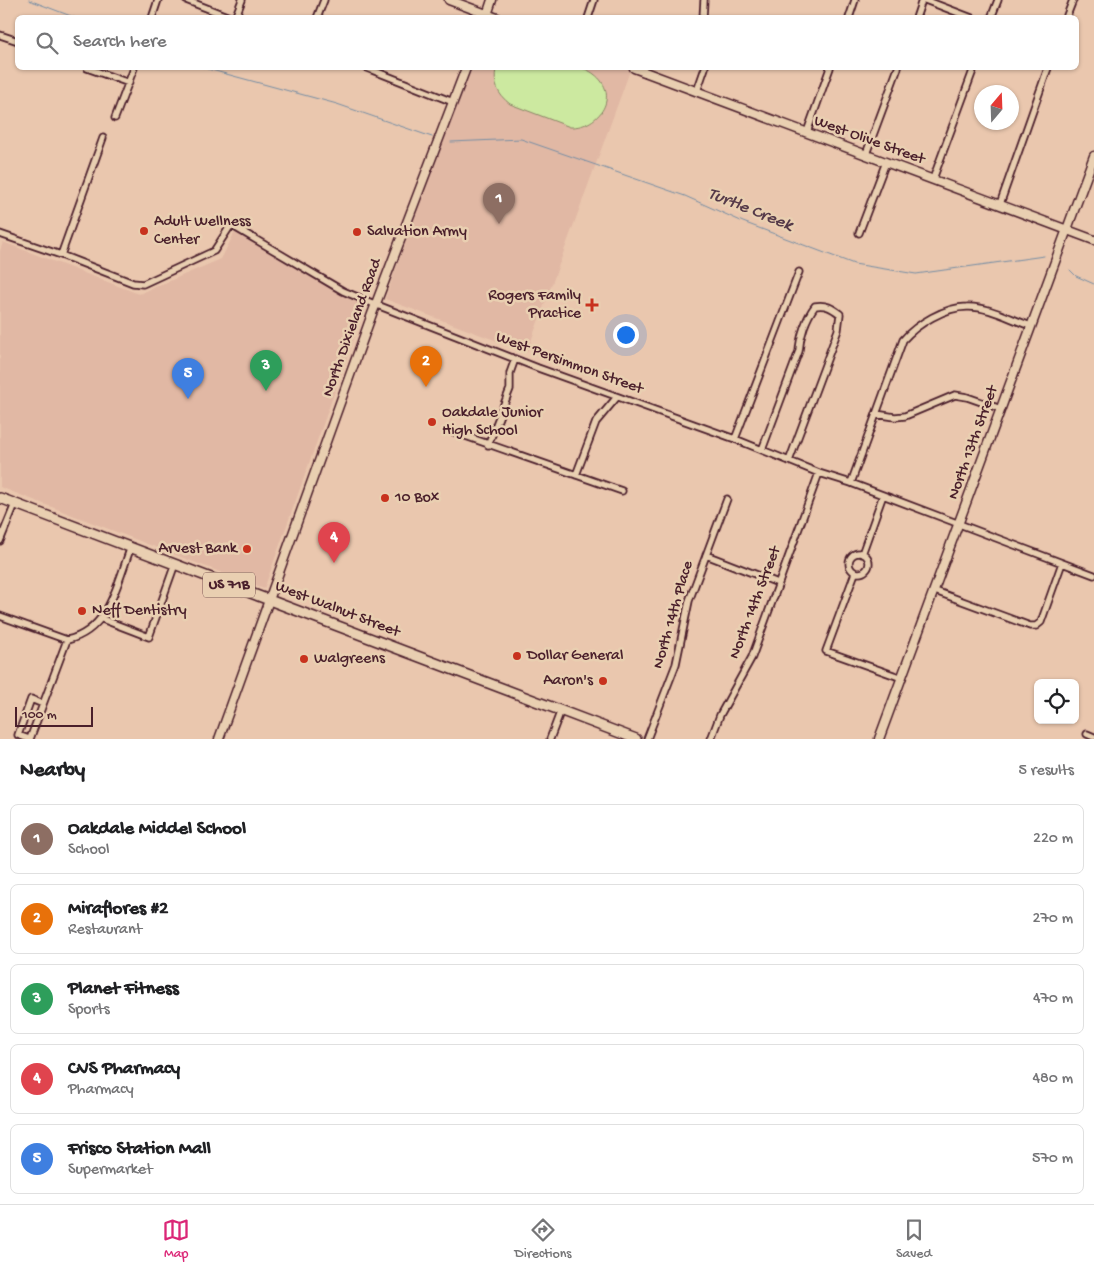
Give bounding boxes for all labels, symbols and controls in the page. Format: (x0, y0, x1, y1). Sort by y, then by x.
search box (15, 15, 1079, 70)
icon: search (33, 29, 61, 57)
text: Search here (73, 31, 167, 54)
north arrow (974, 85, 1019, 130)
street label: West Olive Street (811, 112, 928, 170)
pin: 1 (483, 183, 515, 224)
water label: Turtle Creek (705, 184, 797, 237)
place label: Adult Wellness Center (154, 213, 252, 250)
place label: Salvation Army (367, 223, 467, 242)
marker: Adult Wellness Center (138, 225, 150, 237)
marker: Salvation Army (351, 226, 363, 238)
street label: North Dixieland Road (319, 255, 387, 400)
place label: Rogers Family Practice (488, 287, 582, 324)
marker: Rogers Family Practice (585, 298, 599, 312)
your location (613, 322, 639, 348)
street label: West Persimmon Street (493, 329, 647, 400)
pin: 2 (410, 346, 442, 387)
pin: 3 (250, 350, 282, 391)
pin: 5 (172, 358, 204, 399)
street label: North 13th Street (945, 382, 1004, 502)
place label: Oakdale Junior High School (442, 404, 544, 441)
marker: Oakdale Junior High School (426, 416, 438, 428)
place label: 10 Box (394, 489, 440, 508)
marker: 10 Box (379, 492, 391, 504)
pin: 4 (318, 522, 350, 563)
place label: Arvest Bank (159, 540, 239, 559)
marker: Arvest Bank (241, 543, 253, 555)
street label: North 14th Street (726, 543, 787, 662)
street label: North 14th Place (650, 558, 699, 671)
road number: US 71B (203, 572, 255, 598)
street label: West Walnut Street (272, 577, 403, 643)
place label: Neff Dentistry (92, 602, 187, 621)
marker: Neff Dentistry (76, 605, 88, 617)
place label: Dollar General (526, 647, 623, 666)
place label: Walgreens (314, 650, 386, 669)
marker: Dollar General (511, 650, 523, 662)
marker: Walgreens (298, 653, 310, 665)
place label: Aaron's (543, 672, 594, 691)
marker: Aaron's (597, 675, 609, 687)
map controls (1034, 679, 1079, 724)
button: locate (1034, 679, 1079, 724)
scale bar (15, 704, 92, 727)
text: 100 m (22, 707, 57, 724)
text: Nearby (20, 759, 85, 784)
text: 5 results (1019, 762, 1074, 781)
text: Oakdale Middel School (68, 818, 246, 841)
text: 1 (34, 830, 40, 849)
text: 220 m (1033, 830, 1073, 849)
text: School (68, 841, 110, 860)
text: Miraflores #2 (68, 898, 168, 921)
text: 2 (33, 910, 41, 929)
text: 270 m (1033, 910, 1073, 929)
text: Restaurant (68, 921, 142, 940)
text: Planet Fitness (68, 978, 179, 1001)
text: 3 (33, 990, 41, 1009)
text: 470 m (1033, 990, 1073, 1009)
text: Sports (68, 1001, 110, 1020)
text: CVS Pharmacy (68, 1058, 180, 1081)
text: 4 (33, 1070, 41, 1089)
text: 480 m (1032, 1070, 1073, 1089)
text: Pharmacy (68, 1081, 134, 1100)
text: Frisco Station Mall (68, 1138, 211, 1161)
text: 5 (33, 1150, 41, 1169)
text: 570 m (1032, 1150, 1073, 1169)
text: Supermarket (68, 1161, 153, 1180)
tab: Map (162, 1216, 190, 1263)
tab: Directions (515, 1216, 572, 1263)
tab: Saved (896, 1216, 932, 1263)

